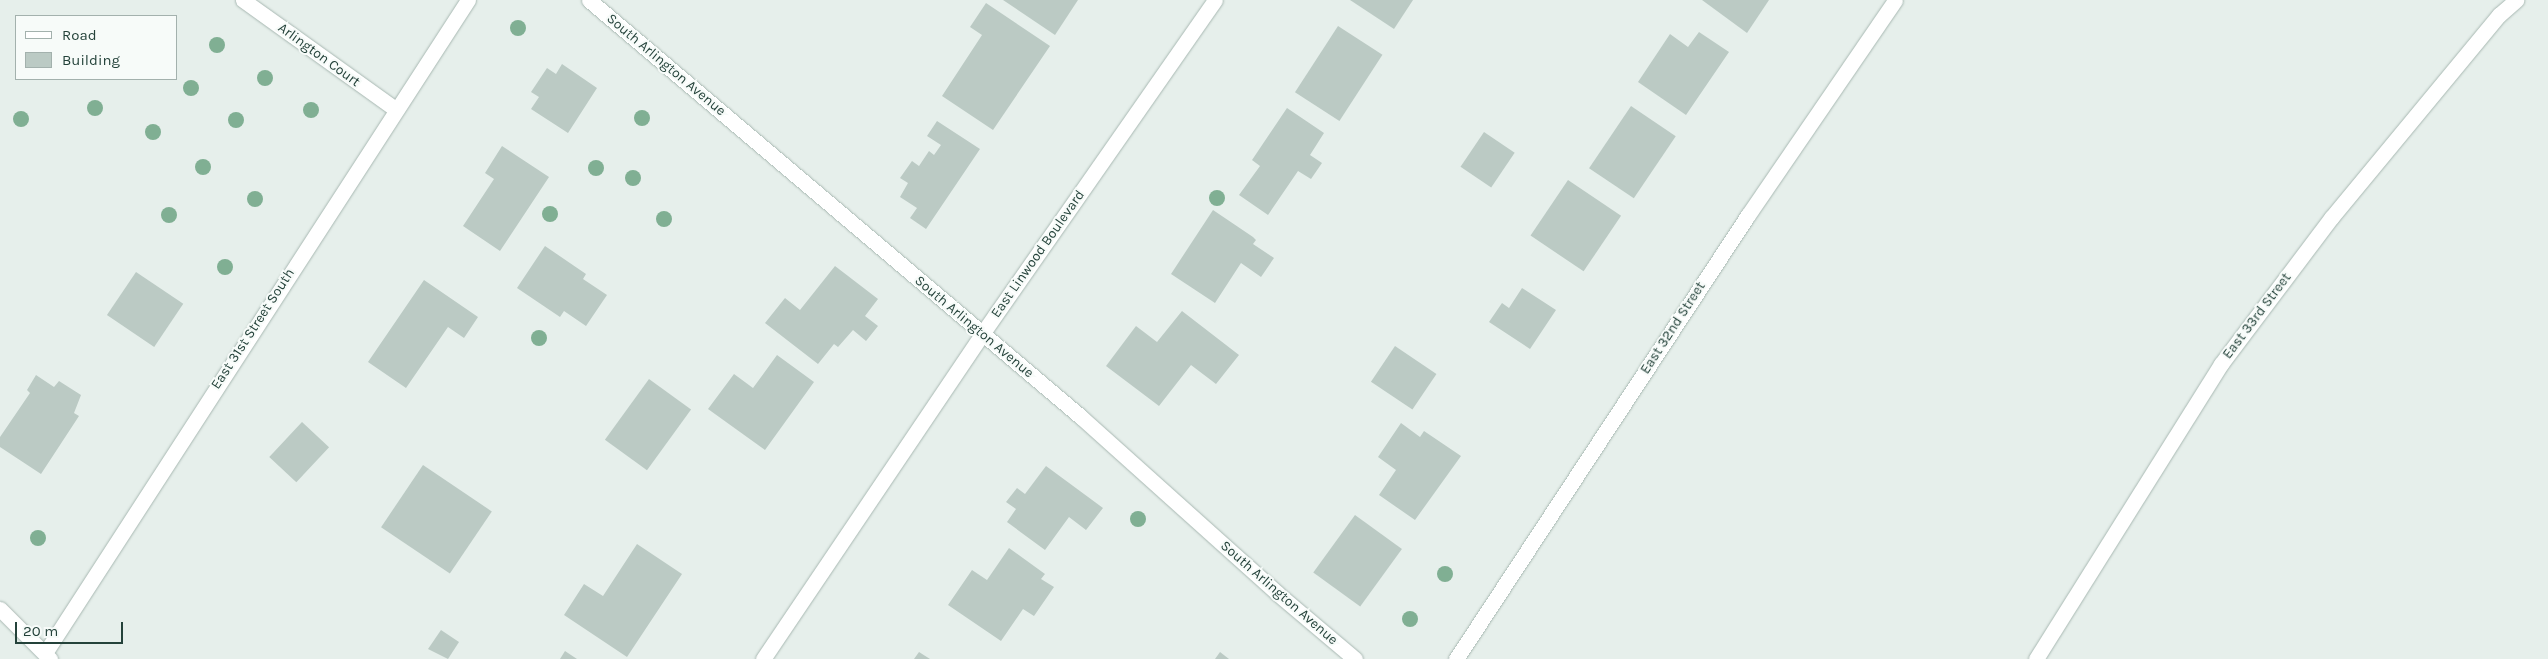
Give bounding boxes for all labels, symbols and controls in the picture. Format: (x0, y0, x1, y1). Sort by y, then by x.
street label: South Arlington Avenue (603, 10, 729, 120)
legend (15, 15, 178, 80)
street label: Arlington Court (275, 20, 363, 90)
text: Road (62, 26, 97, 44)
text: Building (62, 51, 120, 69)
street label: East Linwood Boulevard (988, 187, 1088, 321)
street label: East 31st Street South (208, 266, 298, 392)
street label: East 33rd Street (2219, 270, 2295, 362)
street label: South Arlington Avenue (911, 272, 1037, 382)
street label: East 32nd Street (1637, 279, 1709, 377)
street label: South Arlington Avenue (1217, 537, 1341, 649)
scale bar (18, 612, 125, 644)
text: 20 m (23, 622, 58, 640)

